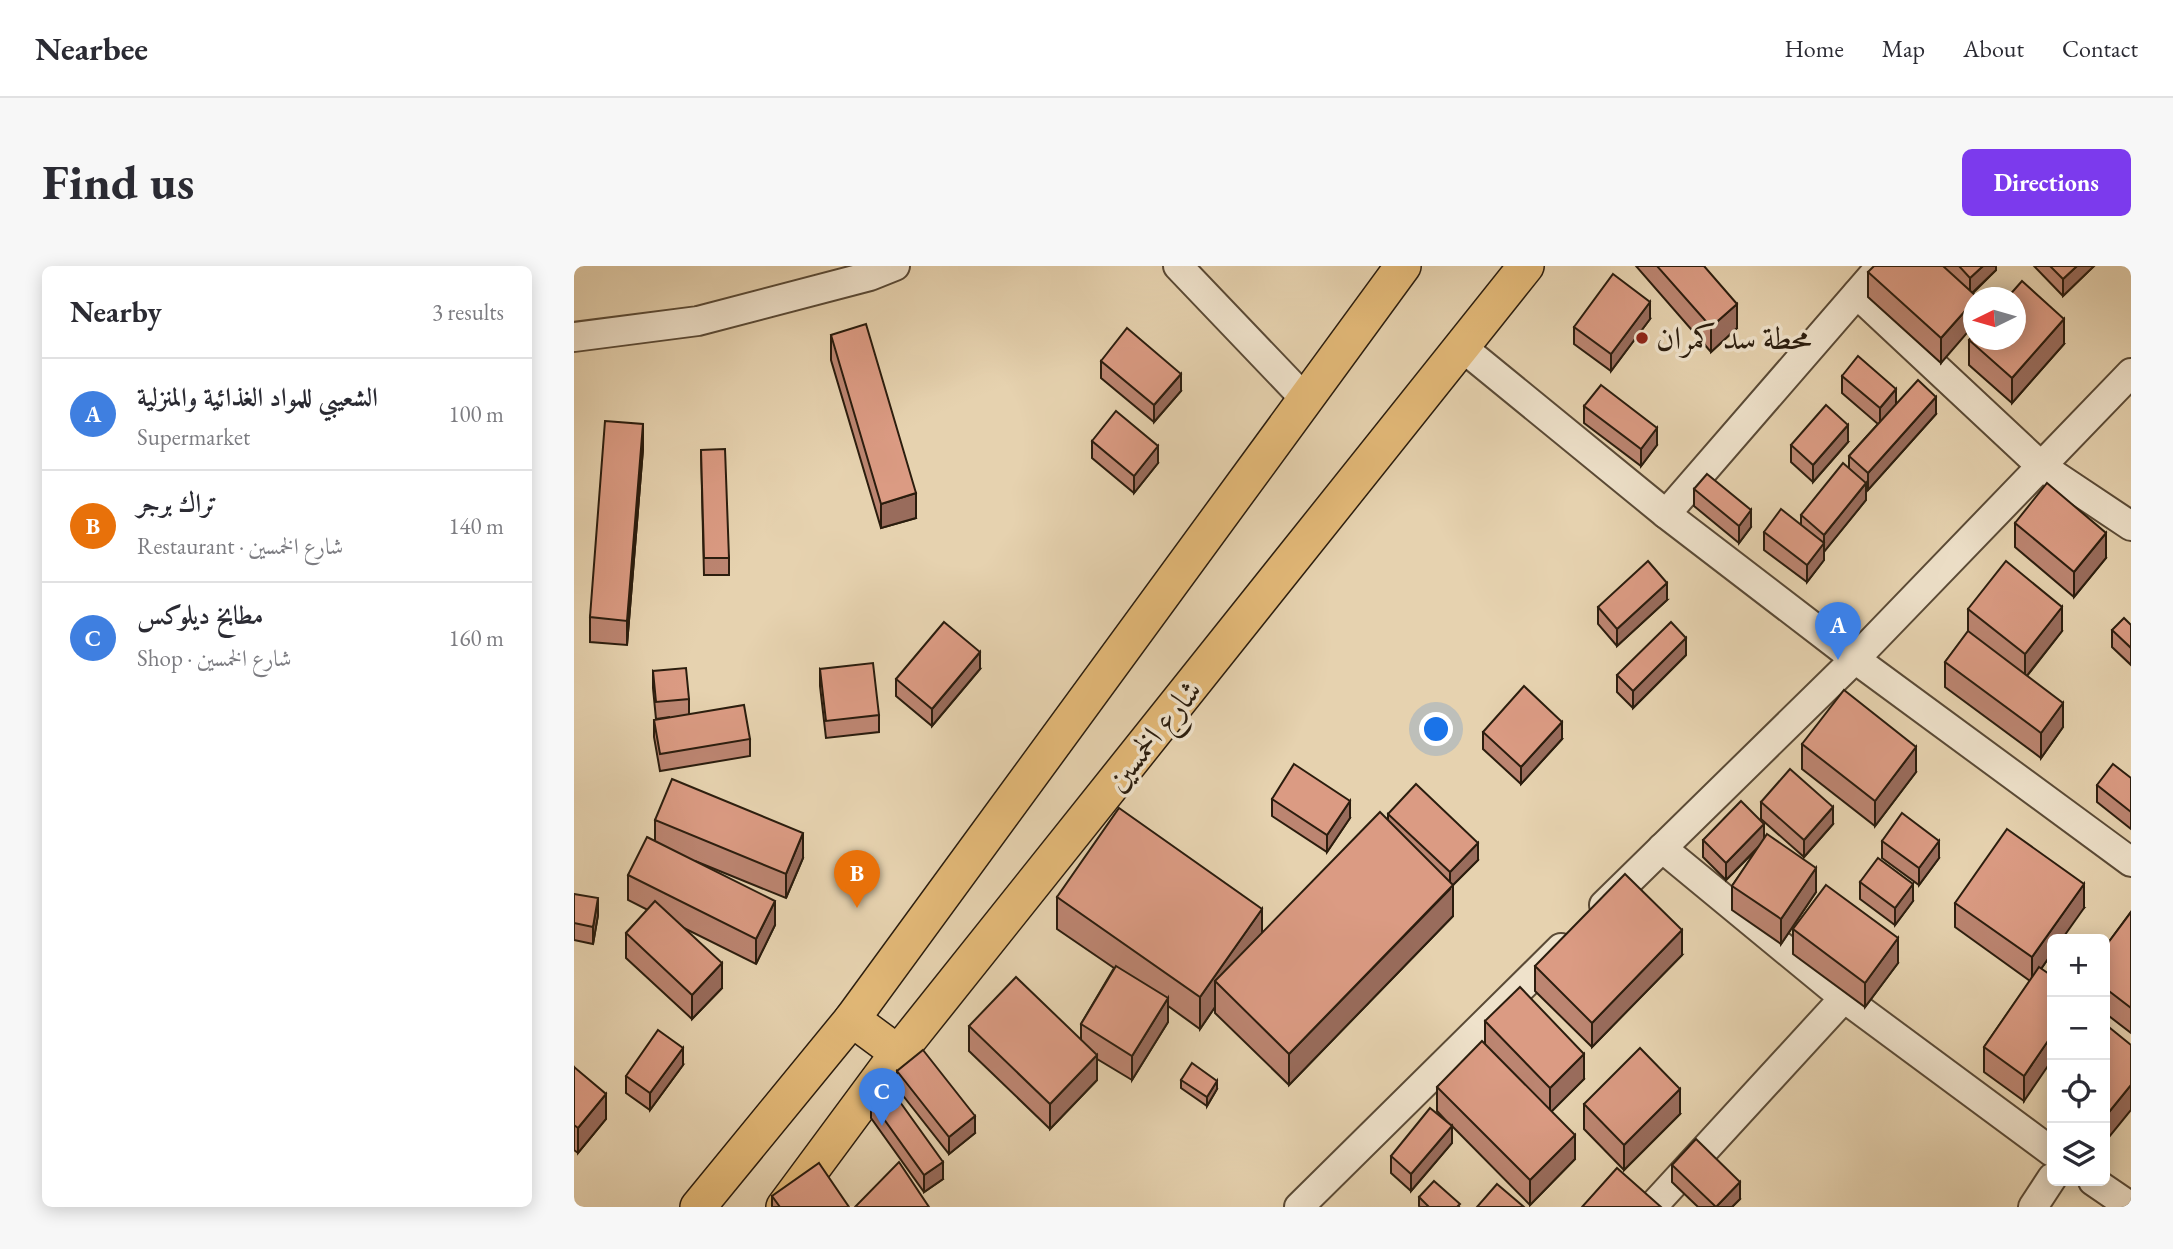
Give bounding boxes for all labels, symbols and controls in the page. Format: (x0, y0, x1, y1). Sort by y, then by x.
text: Nearbee (35, 27, 148, 70)
text: Home (1784, 33, 1844, 64)
text: Map (1882, 33, 1925, 64)
text: About (1963, 33, 2024, 64)
text: Contact (2062, 33, 2138, 64)
button: Directions (1962, 149, 2131, 216)
text: Find us (42, 150, 194, 214)
north arrow (1963, 287, 2026, 350)
text: Nearby (70, 292, 162, 331)
text: 3 results (432, 297, 504, 327)
place label: محطة سد كمران (1656, 317, 1812, 359)
marker: محطة سد كمران (1634, 330, 1650, 346)
text: الشعيبي للمواد الغذائية والمنزلية (137, 380, 378, 414)
text: A (85, 399, 101, 429)
text: 100 m (448, 399, 504, 429)
text: Supermarket (137, 422, 250, 452)
text: تراك برجر (137, 486, 217, 520)
text: B (86, 511, 100, 541)
text: 140 m (448, 511, 504, 541)
text: Restaurant · شارع الخمسين (137, 531, 343, 561)
text: مطابخ ديلوكس (137, 598, 263, 632)
pin: A (1815, 602, 1861, 660)
text: C (85, 623, 101, 653)
text: 160 m (448, 623, 504, 653)
text: Shop · شارع الخمسين (137, 643, 292, 673)
street label: شارع الخمسين (1095, 670, 1216, 803)
your location (1419, 712, 1453, 746)
pin: B (834, 850, 880, 908)
map controls (2047, 934, 2110, 1186)
button: + (2047, 934, 2110, 997)
button: − (2047, 997, 2110, 1060)
button: locate (2047, 1060, 2110, 1123)
pin: C (859, 1068, 905, 1126)
button: layers (2047, 1123, 2110, 1186)

